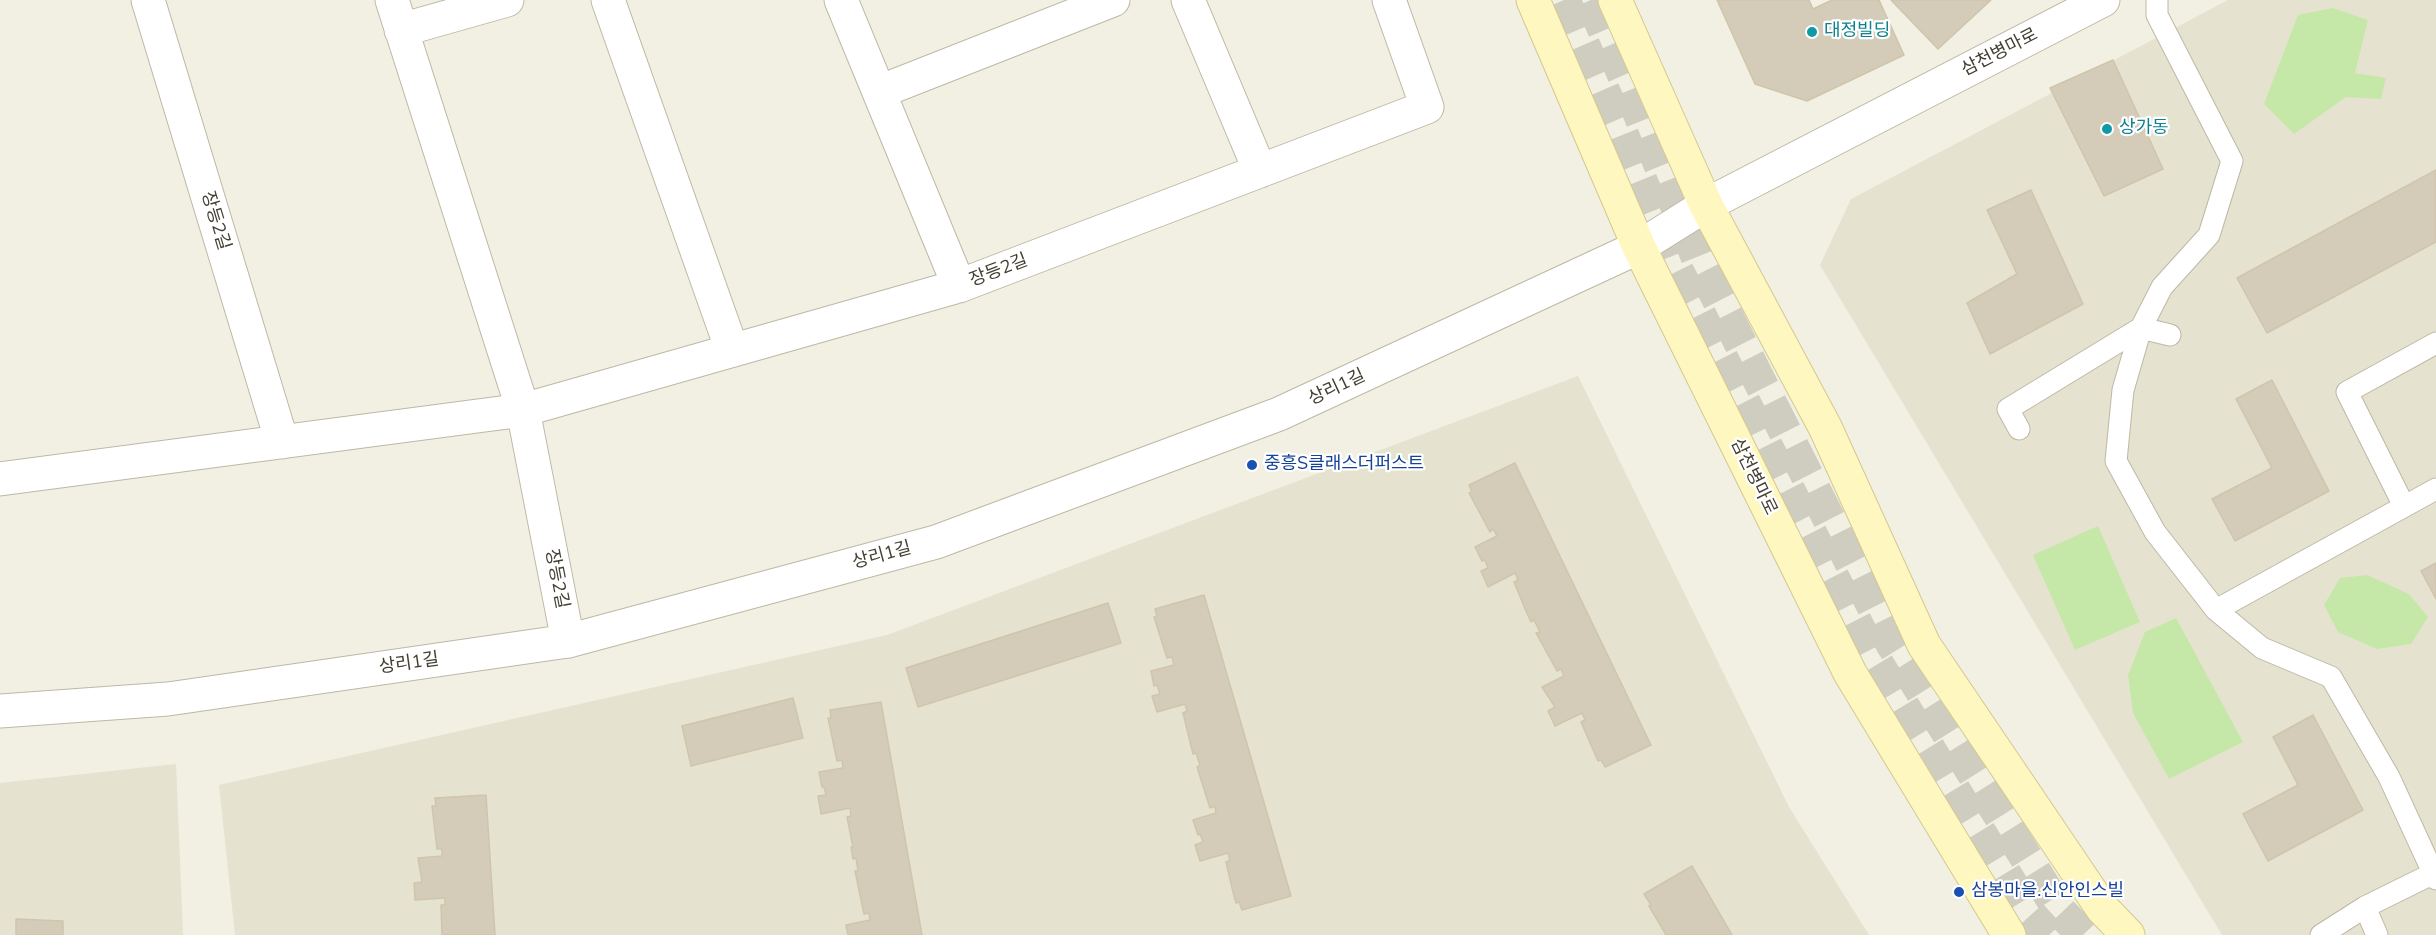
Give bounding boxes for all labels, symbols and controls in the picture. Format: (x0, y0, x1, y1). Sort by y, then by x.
place label: 대정빌딩 (1824, 21, 1890, 43)
marker: 대정빌딩 (1805, 25, 1819, 39)
street label: 삼천병마로 (1958, 25, 2042, 81)
place label: 상가동 (2119, 118, 2169, 140)
marker: 상가동 (2100, 122, 2114, 136)
street label: 장등2길 (196, 189, 234, 253)
street label: 장등2길 (967, 250, 1031, 292)
street label: 상리1길 (1305, 365, 1369, 411)
street label: 삼천병마로 (1725, 435, 1781, 519)
place label: 중흥S클래스더퍼스트 (1264, 454, 1424, 476)
marker: 중흥S클래스더퍼스트 (1245, 458, 1259, 472)
street label: 상리1길 (850, 538, 914, 574)
street label: 장등2길 (540, 547, 572, 611)
street label: 상리1길 (378, 649, 440, 679)
place label: 삼봉마을.신안인스빌 (1971, 881, 2124, 903)
marker: 삼봉마을.신안인스빌 (1952, 885, 1966, 899)

